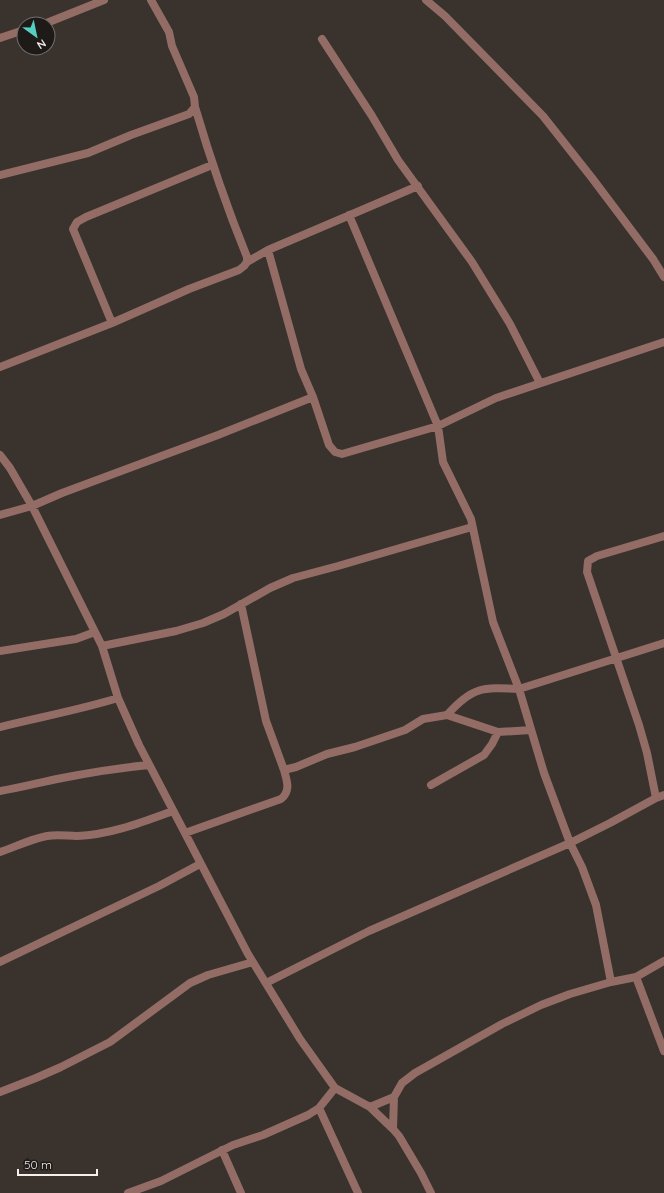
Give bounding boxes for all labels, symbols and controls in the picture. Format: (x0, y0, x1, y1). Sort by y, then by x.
north arrow (16, 16, 56, 56)
text: N (34, 36, 49, 52)
scale bar (18, 1151, 97, 1177)
text: 50 m (24, 1157, 52, 1172)

